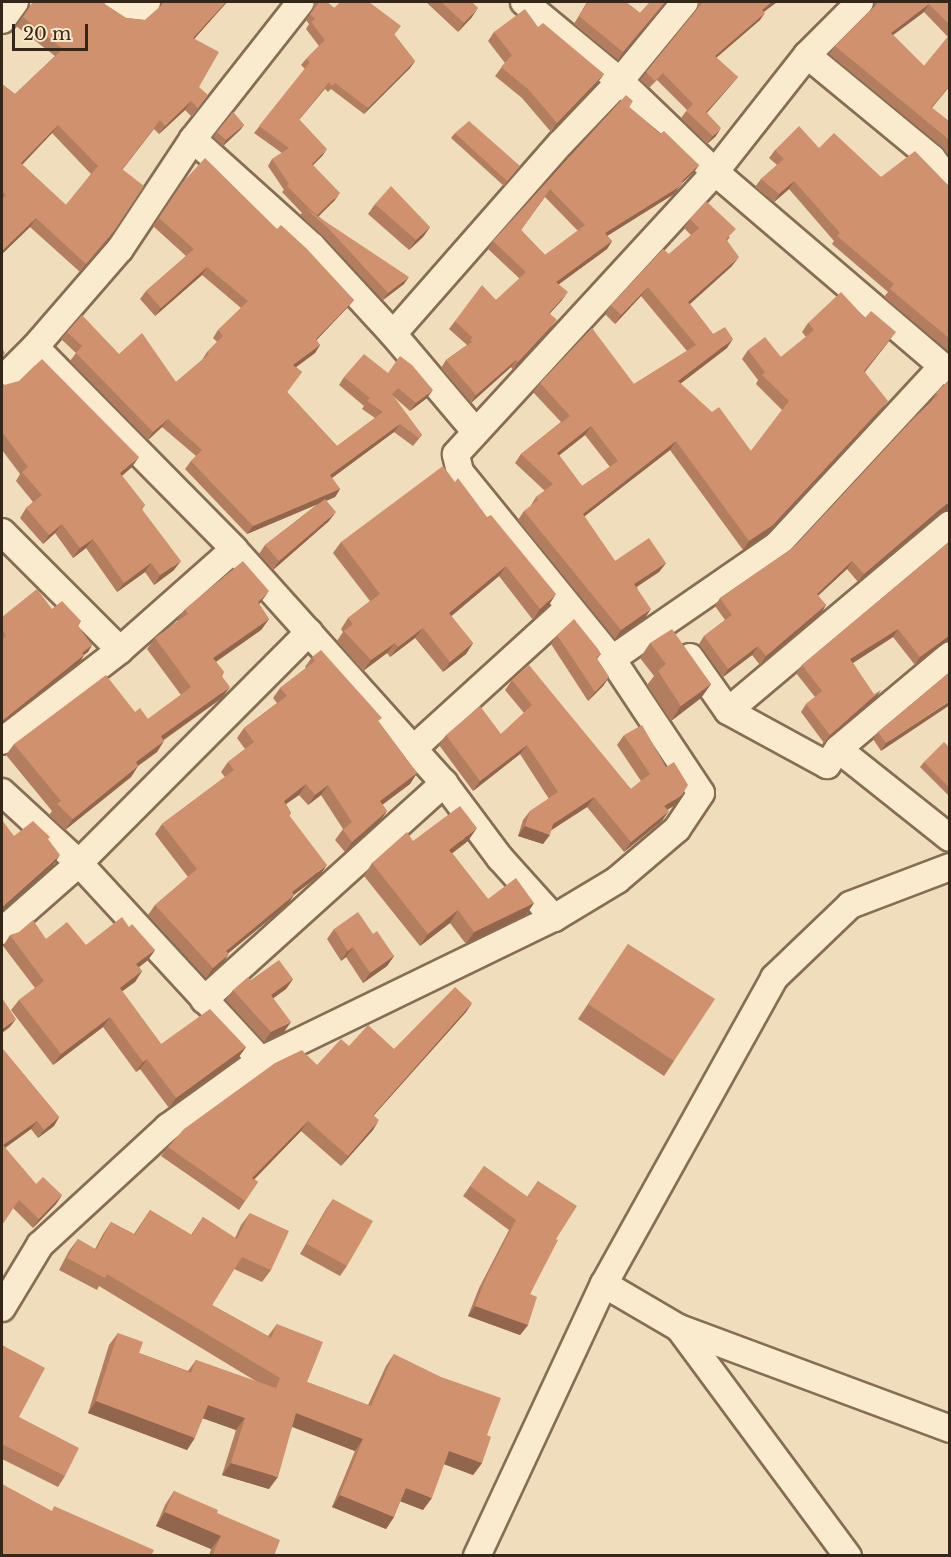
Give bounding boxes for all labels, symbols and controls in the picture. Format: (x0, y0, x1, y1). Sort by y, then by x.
scale bar (15, 12, 92, 50)
text: 20 m (23, 23, 71, 45)

